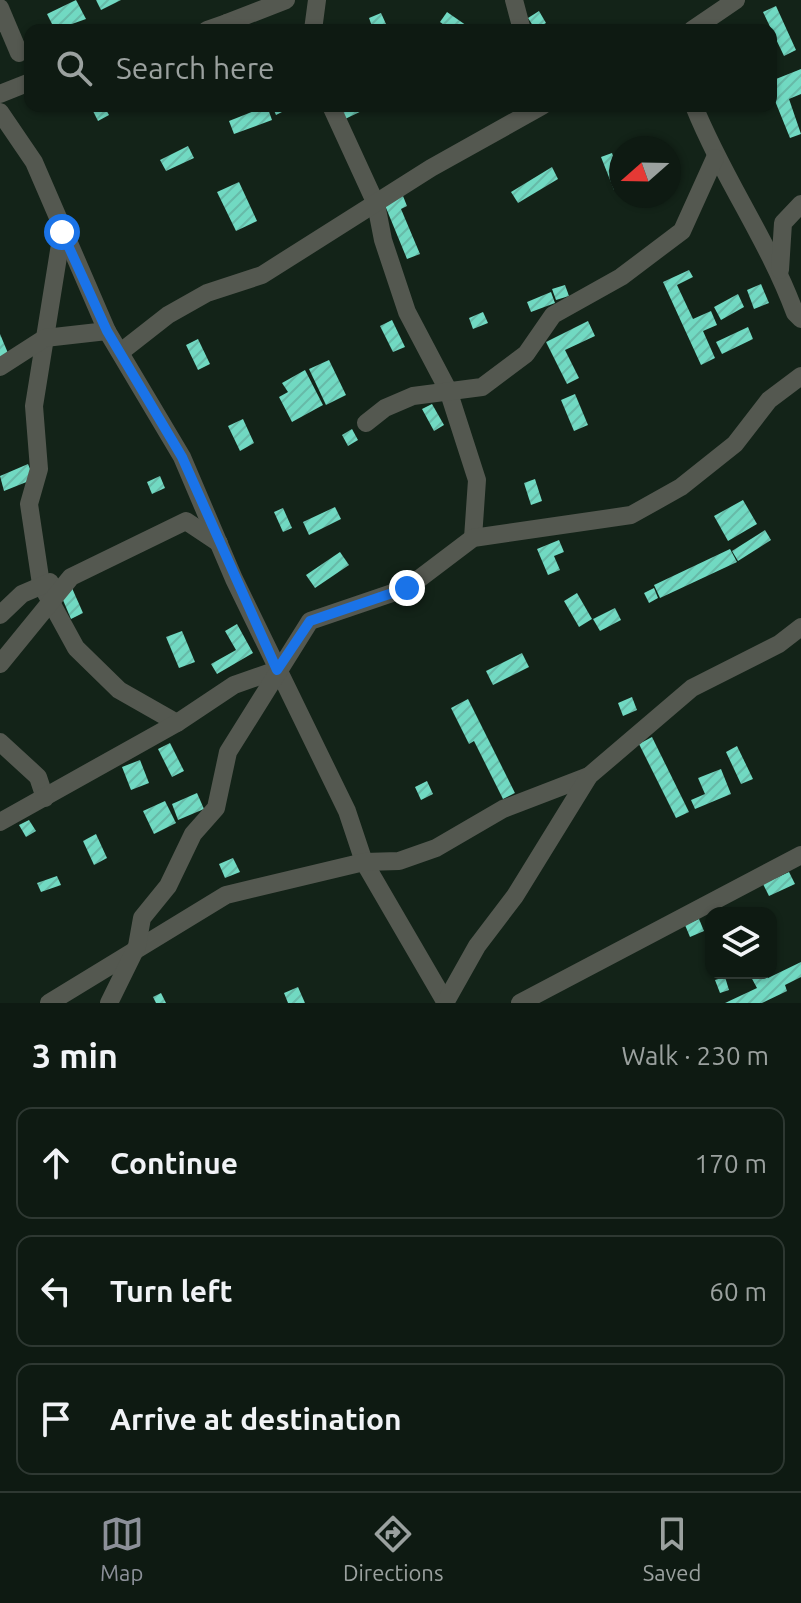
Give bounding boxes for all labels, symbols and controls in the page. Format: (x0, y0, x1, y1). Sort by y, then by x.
search box (24, 24, 777, 112)
icon: search (52, 46, 96, 90)
text: Search here (116, 51, 275, 85)
north arrow (609, 136, 681, 208)
route start (44, 214, 80, 250)
route end (389, 570, 425, 606)
map controls (705, 907, 777, 979)
button: layers (705, 907, 777, 979)
text: 3 min (32, 1036, 118, 1074)
text: Walk · 230 m (621, 1041, 769, 1070)
icon: ahead (34, 1141, 78, 1185)
text: Continue (110, 1146, 238, 1180)
text: 170 m (695, 1149, 767, 1178)
icon: left (34, 1269, 78, 1313)
text: Turn left (110, 1274, 232, 1308)
text: 60 m (709, 1277, 767, 1306)
icon: arrive (34, 1397, 78, 1441)
text: Arrive at destination (110, 1402, 402, 1436)
tab: Map (100, 1512, 144, 1585)
tab: Directions (343, 1512, 443, 1585)
tab: Saved (643, 1512, 701, 1585)

